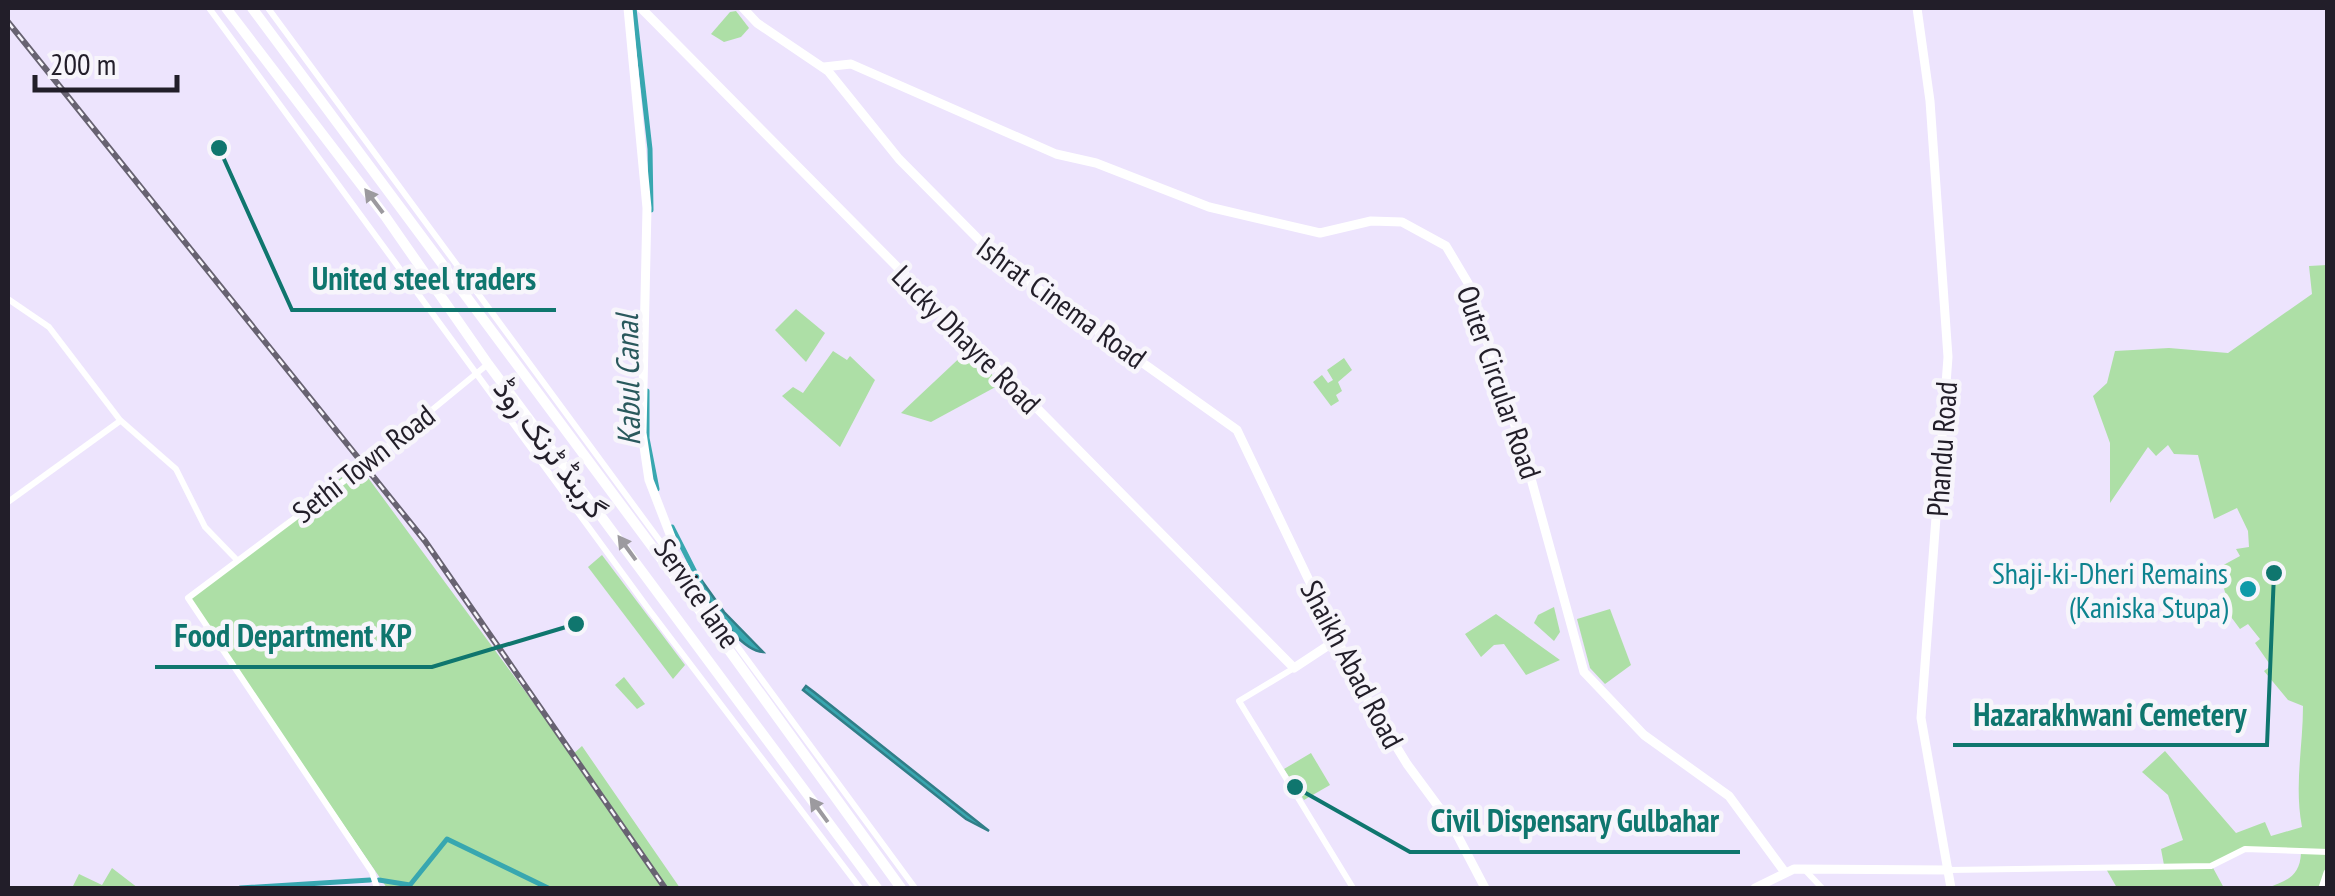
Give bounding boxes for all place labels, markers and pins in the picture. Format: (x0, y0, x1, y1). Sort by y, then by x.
callout: United steel traders (292, 248, 556, 310)
place label: Shaji-ki-Dheri Remains (Kaniska Stupa) (1992, 553, 2228, 626)
marker: Shaji-ki-Dheri Remains (Kaniska Stupa) (2237, 578, 2259, 600)
callout: Food Department KP (155, 605, 432, 667)
callout: Hazarakhwani Cemetery (1953, 683, 2267, 745)
callout: Civil Dispensary Gulbahar (1410, 790, 1740, 852)

